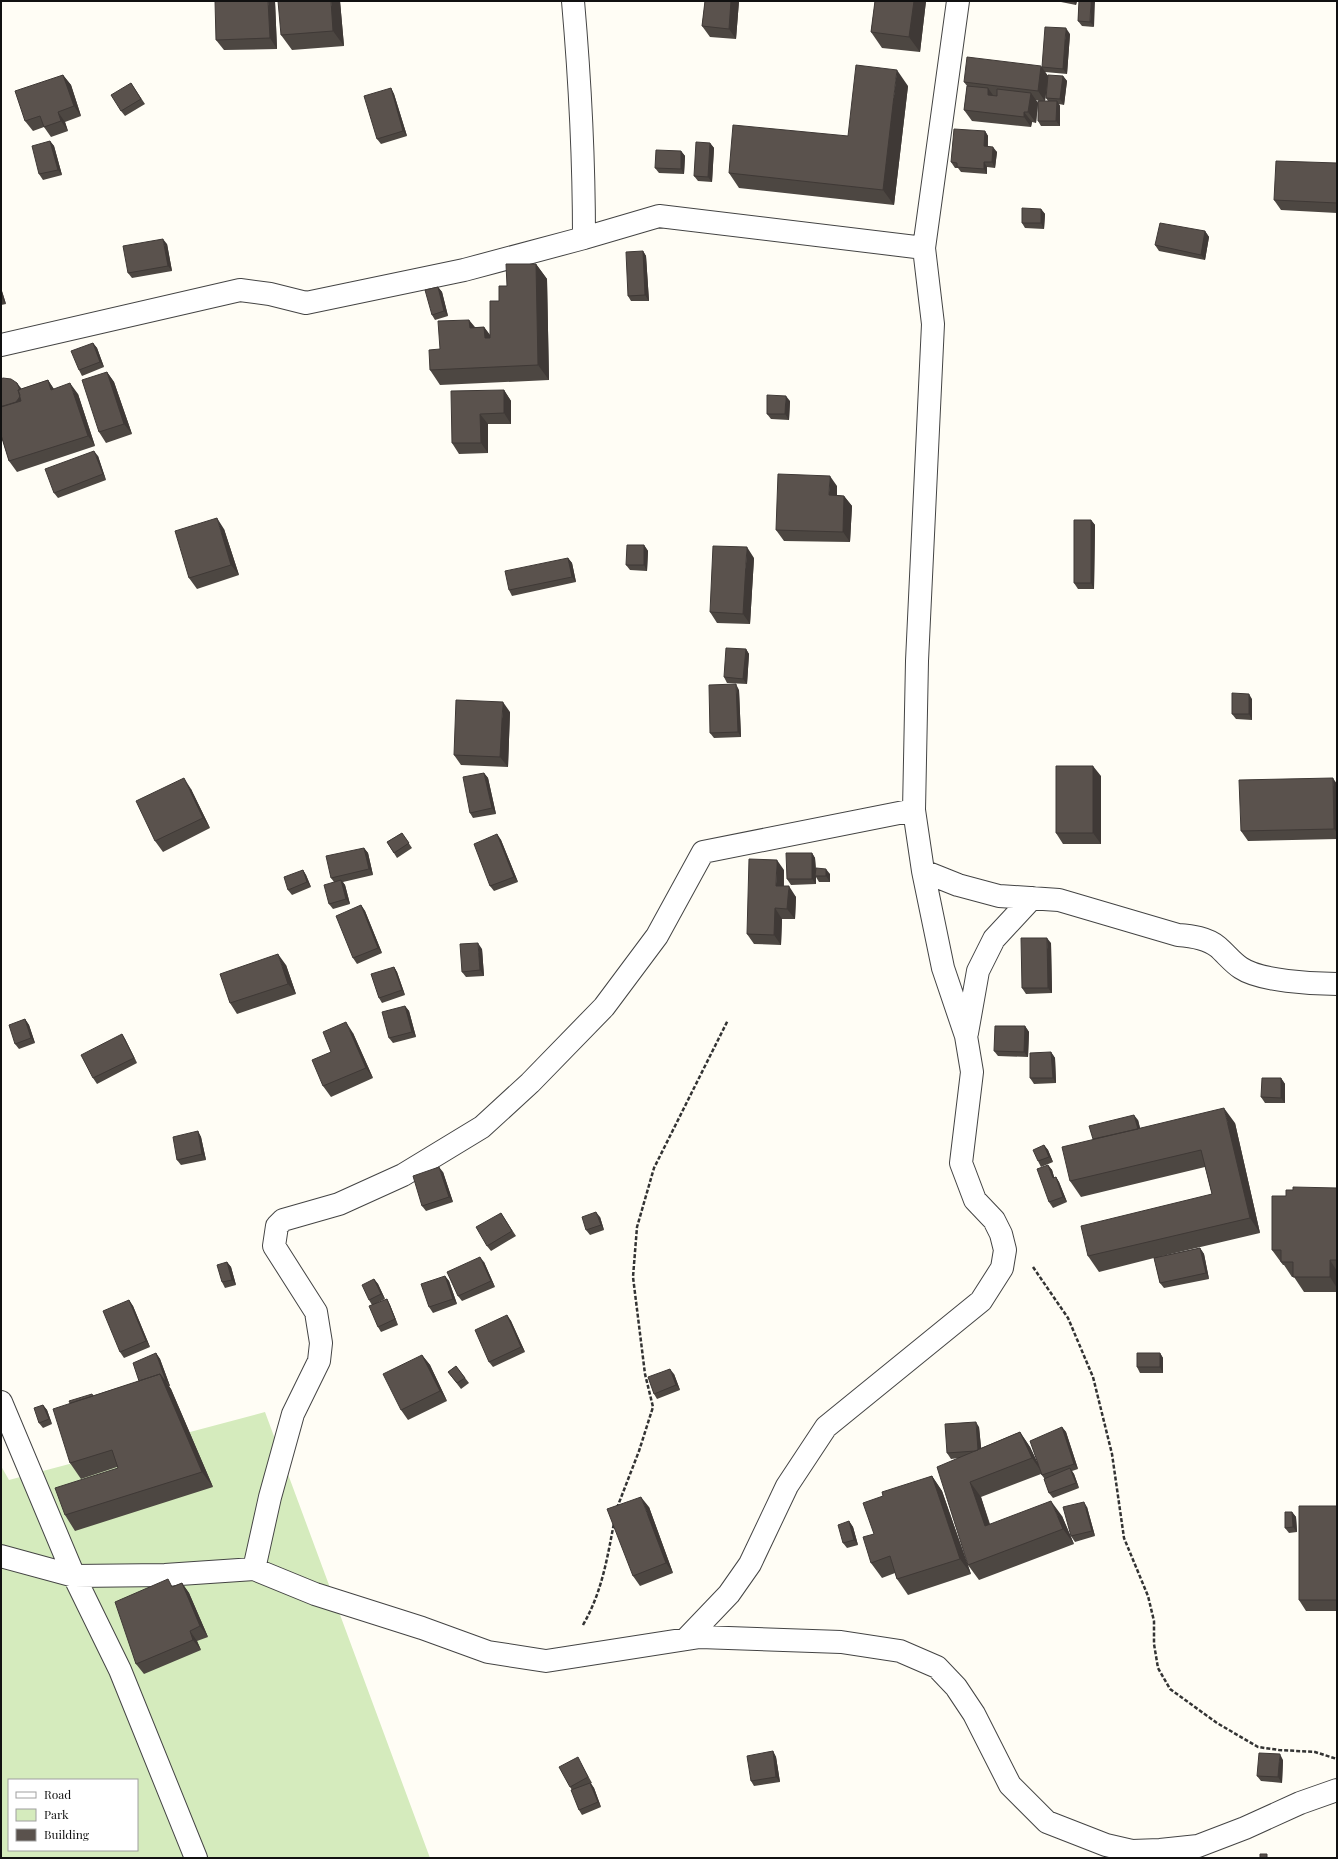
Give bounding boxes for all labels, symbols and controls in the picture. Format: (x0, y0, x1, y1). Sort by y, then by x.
legend (8, 1779, 138, 1851)
text: Road (44, 1786, 71, 1802)
text: Park (44, 1806, 69, 1822)
text: Building (44, 1826, 90, 1842)

